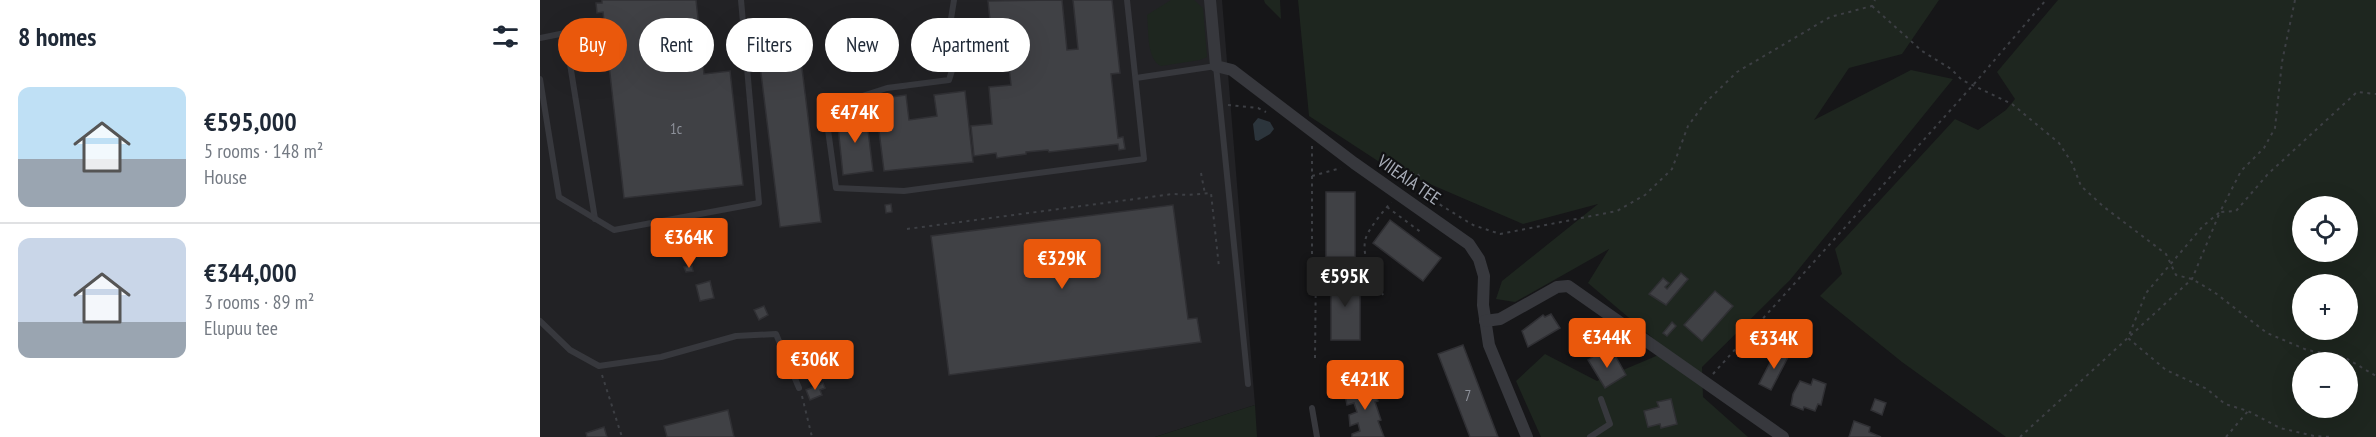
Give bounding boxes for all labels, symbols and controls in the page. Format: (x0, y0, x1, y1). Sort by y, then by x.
chip: Buy (558, 18, 627, 72)
chip: Rent (639, 18, 714, 72)
chip: Filters (726, 18, 813, 72)
chip: New (825, 18, 899, 72)
chip: Apartment (911, 18, 1030, 72)
text: 8 homes (18, 20, 96, 53)
icon: filters (489, 20, 522, 53)
pin: €474K (813, 93, 897, 144)
text: €474K (831, 99, 879, 125)
text: €595,000 (204, 105, 297, 138)
icon: home (66, 111, 138, 183)
house number: 1c (670, 119, 683, 138)
text: 5 rooms · 148 m² (204, 138, 323, 164)
street label: VIIEAIA TEE (1372, 149, 1445, 210)
text: House (204, 164, 247, 190)
map controls (2292, 196, 2358, 418)
button: locate (2292, 196, 2358, 262)
pin: €364K (647, 218, 731, 269)
text: €364K (665, 224, 713, 250)
pin: €329K (1020, 239, 1104, 290)
text: €329K (1038, 245, 1086, 271)
text: €344,000 (204, 256, 297, 289)
pin: €595K (1303, 257, 1387, 308)
icon: home (66, 262, 138, 334)
text: €595K (1321, 263, 1369, 289)
button: + (2292, 274, 2358, 340)
text: 3 rooms · 89 m² (204, 289, 314, 315)
text: Elupuu tee (204, 315, 278, 341)
pin: €344K (1565, 318, 1649, 369)
pin: €334K (1732, 319, 1816, 370)
text: €344K (1583, 324, 1631, 350)
text: €334K (1750, 325, 1798, 351)
pin: €306K (773, 340, 857, 391)
text: €306K (791, 346, 839, 372)
button: − (2292, 352, 2358, 418)
pin: €421K (1323, 360, 1407, 411)
text: €421K (1341, 366, 1389, 392)
house number: 7 (1465, 386, 1471, 405)

